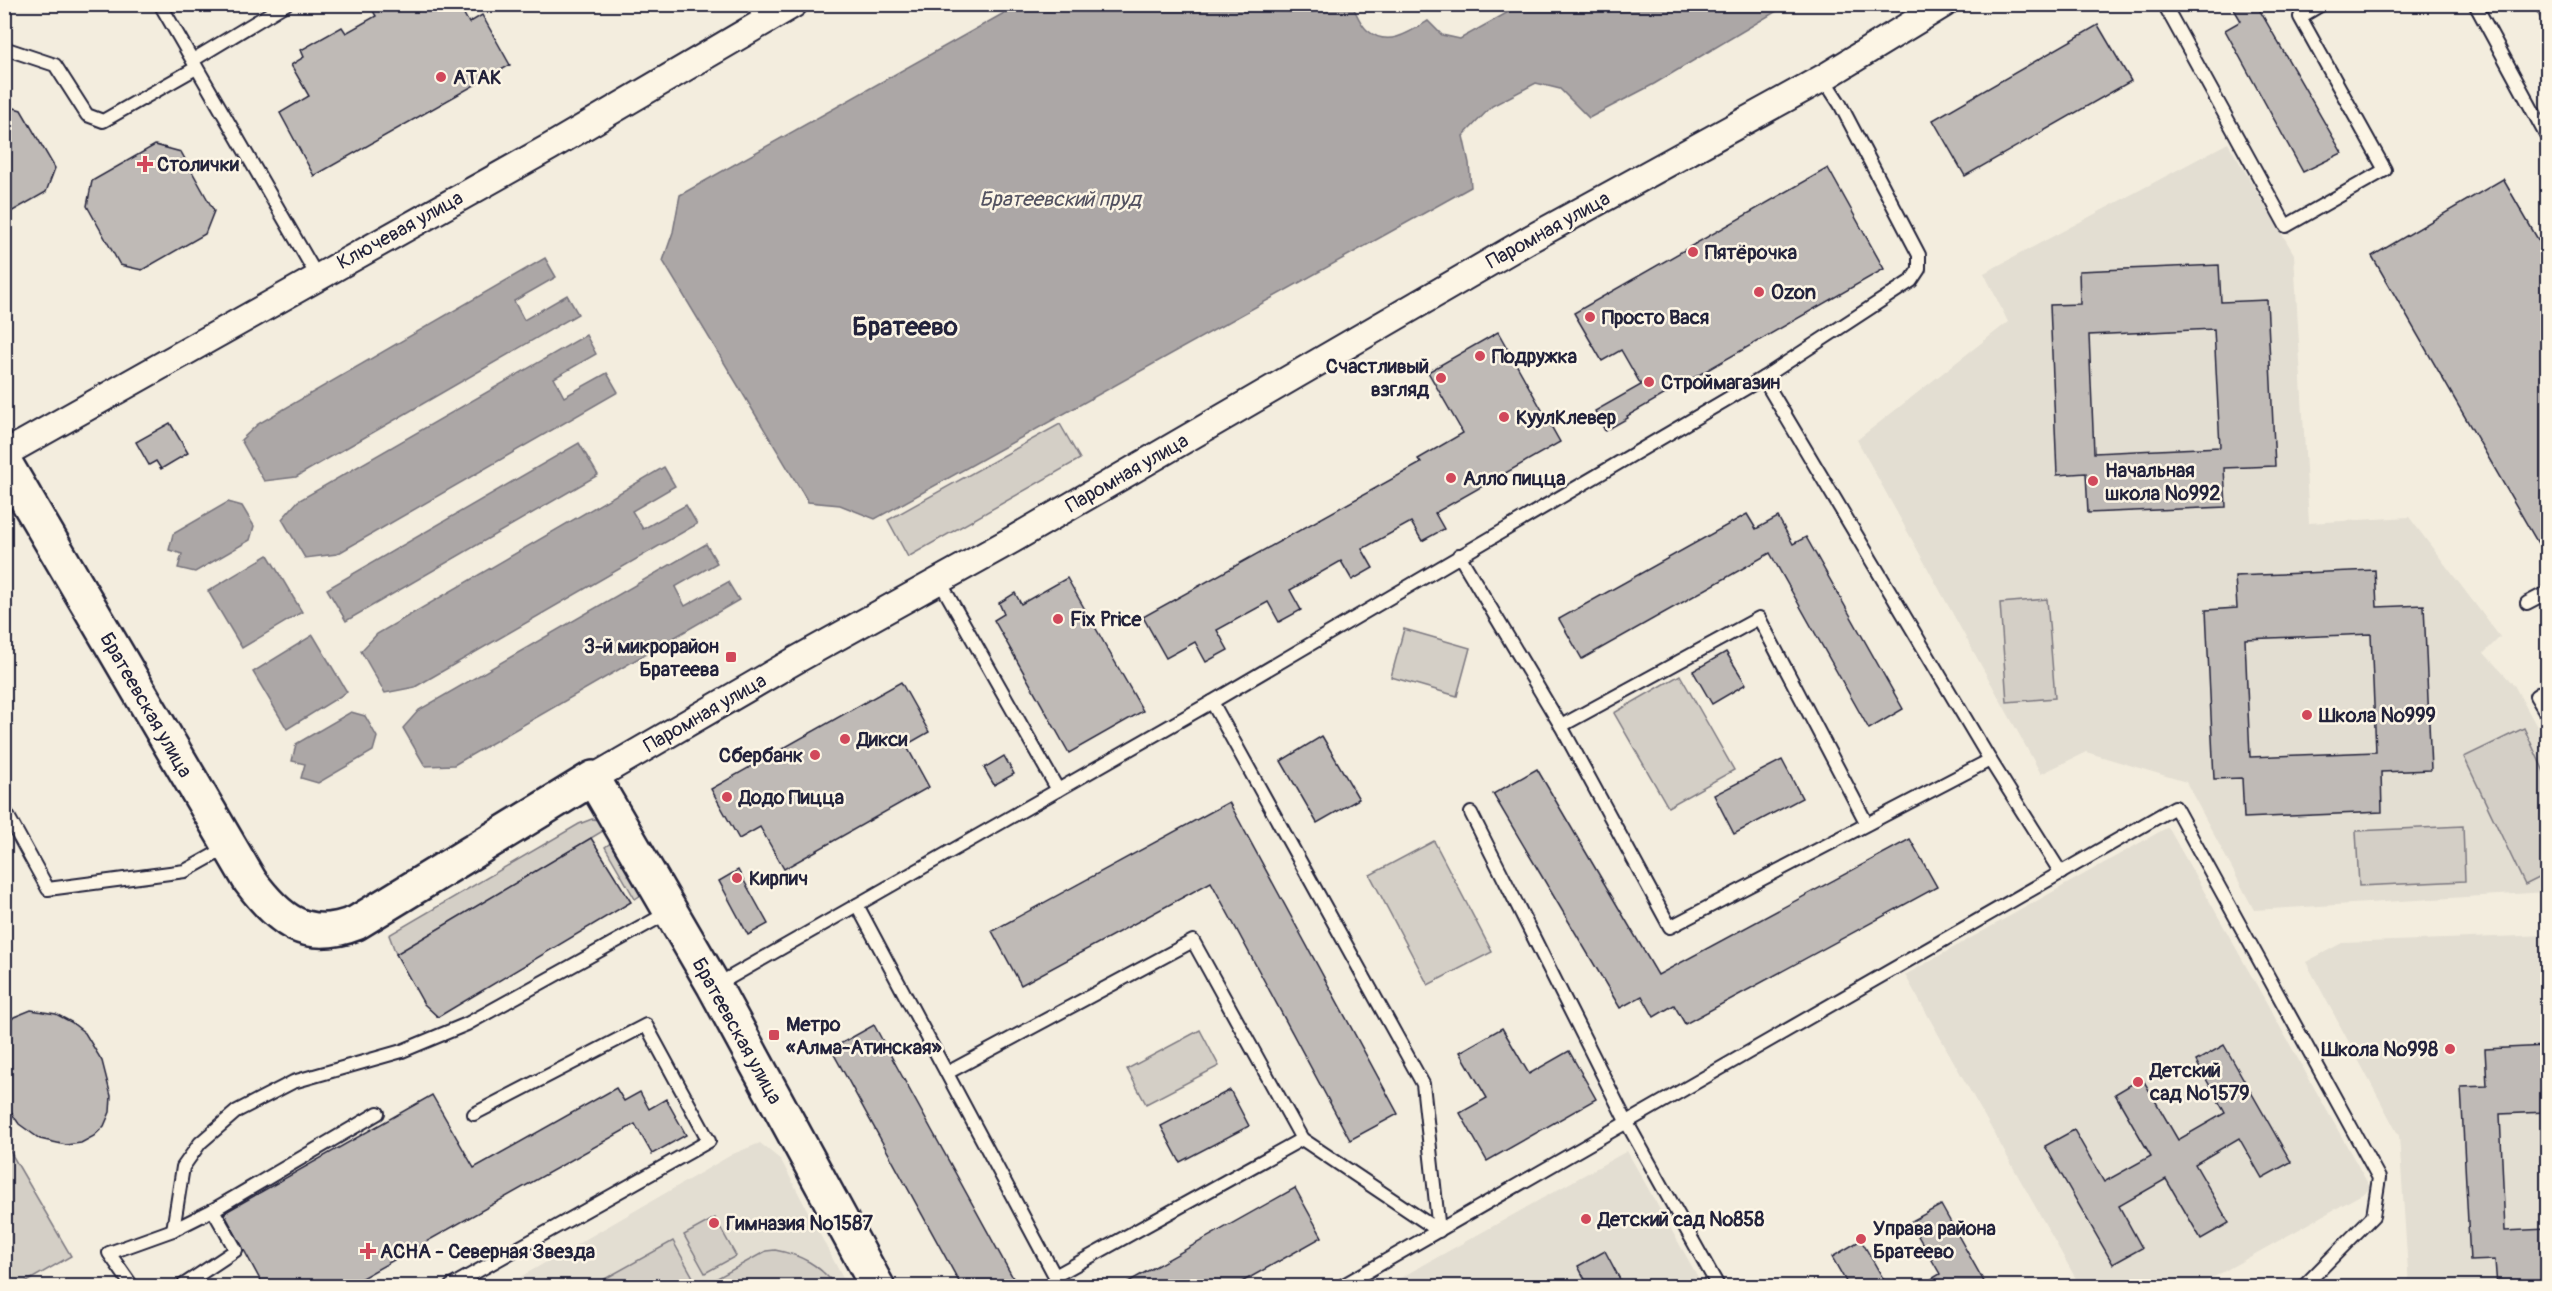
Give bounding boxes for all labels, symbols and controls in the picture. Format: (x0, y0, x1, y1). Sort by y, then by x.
place label: АТАК (453, 65, 502, 90)
marker: АТАК (434, 70, 448, 84)
place label: Столички (157, 152, 239, 177)
marker: Столички (138, 157, 152, 171)
street label: Ключевая улица (333, 185, 467, 275)
water label: Братеевский пруд (979, 186, 1143, 213)
street label: Паромная улица (1482, 186, 1614, 274)
place label: Пятёрочка (1705, 240, 1797, 265)
marker: Пятёрочка (1686, 245, 1700, 259)
place label: Ozon (1771, 280, 1816, 305)
marker: Ozon (1752, 285, 1766, 299)
place label: Просто Вася (1602, 305, 1709, 330)
marker: Просто Вася (1583, 310, 1597, 324)
district label: Братеево (852, 311, 958, 343)
place label: Подружка (1492, 344, 1577, 369)
marker: Подружка (1473, 349, 1487, 363)
place label: Счастливый взгляд (1326, 354, 1430, 402)
place label: Строймагазин (1661, 370, 1780, 395)
marker: Счастливый взгляд (1434, 371, 1448, 385)
marker: Строймагазин (1642, 375, 1656, 389)
place label: КуулКлевер (1516, 405, 1617, 430)
marker: КуулКлевер (1497, 410, 1511, 424)
street label: Паромная улица (1061, 428, 1193, 518)
place label: Начальная школа №992 (2105, 458, 2220, 506)
place label: Алло пицца (1463, 466, 1566, 491)
marker: Алло пицца (1444, 471, 1458, 485)
marker: Начальная школа №992 (2086, 474, 2100, 488)
place label: Fix Price (1070, 607, 1142, 632)
marker: Fix Price (1051, 612, 1065, 626)
street label: Братеевская улица (94, 628, 198, 782)
place label: 3-й микрорайон Братеева (584, 634, 719, 682)
marker: 3-й микрорайон Братеева (724, 650, 738, 664)
street label: Паромная улица (639, 668, 771, 758)
place label: Школа №999 (2318, 703, 2436, 728)
marker: Школа №999 (2300, 708, 2314, 722)
place label: Дикси (856, 727, 907, 752)
marker: Дикси (838, 732, 852, 746)
place label: Сбербанк (719, 743, 803, 768)
marker: Сбербанк (808, 748, 822, 762)
place label: Додо Пицца (738, 785, 844, 810)
marker: Додо Пицца (720, 790, 734, 804)
place label: Кирпич (749, 866, 808, 891)
marker: Кирпич (730, 871, 744, 885)
street label: Братеевская улица (686, 953, 788, 1109)
place label: Метро «Алма-Атинская» (786, 1012, 943, 1060)
marker: Метро «Алма-Атинская» (767, 1028, 781, 1042)
place label: Школа №998 (2320, 1037, 2438, 1062)
marker: Школа №998 (2443, 1042, 2457, 1056)
place label: Детский сад №1579 (2149, 1058, 2250, 1106)
marker: Детский сад №1579 (2131, 1075, 2145, 1089)
place label: Детский сад №858 (1597, 1207, 1764, 1232)
place label: Гимназия №1587 (726, 1211, 873, 1236)
marker: Детский сад №858 (1579, 1212, 1593, 1226)
marker: Гимназия №1587 (707, 1216, 721, 1230)
place label: Управа района Братеево (1873, 1216, 1996, 1264)
marker: Управа района Братеево (1854, 1232, 1868, 1246)
place label: АСНА - Северная Звезда (380, 1239, 595, 1264)
marker: АСНА - Северная Звезда (361, 1244, 375, 1258)

